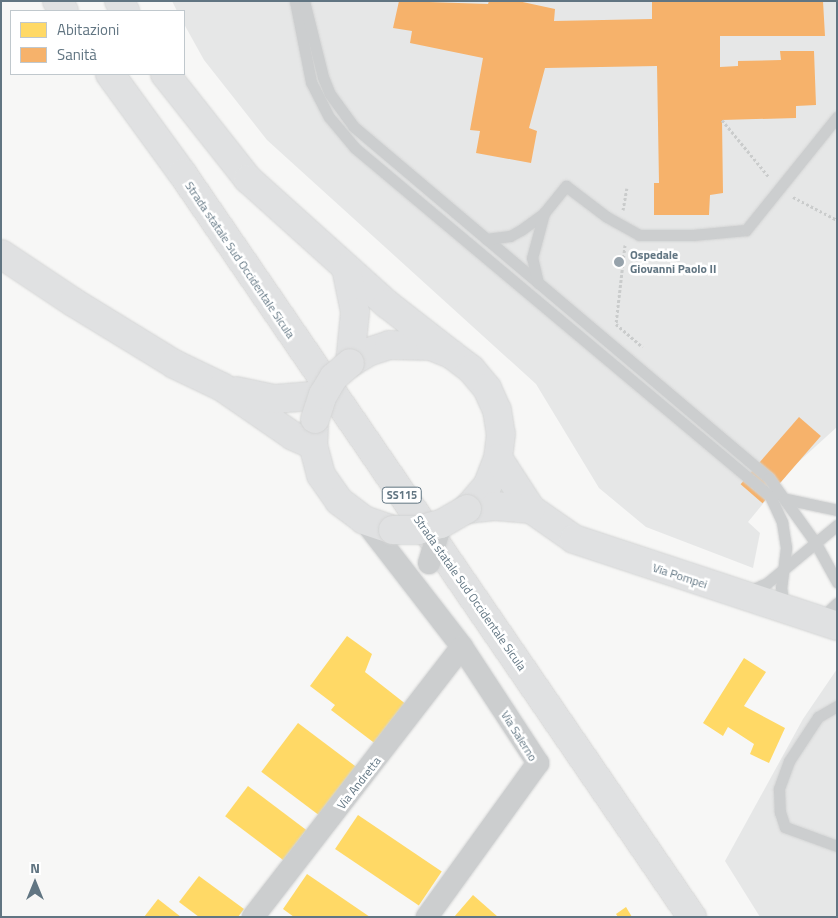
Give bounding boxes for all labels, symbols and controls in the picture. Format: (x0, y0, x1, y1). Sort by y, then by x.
legend (10, 10, 185, 75)
text: Abitazioni (57, 18, 119, 41)
text: Sanità (57, 43, 97, 66)
street label: Strada statale Sud Occidentale Sicula (182, 179, 298, 341)
place label: Ospedale Giovanni Paolo II (630, 248, 716, 276)
marker: Ospedale Giovanni Paolo II (612, 255, 626, 269)
road number: SS115 (381, 486, 423, 504)
street label: Strada statale Sud Occidentale Sicula (411, 513, 529, 673)
street label: Via Pompei (651, 560, 709, 592)
street label: Via Salerno (498, 708, 540, 764)
street label: Via Andretta (334, 754, 384, 812)
text: N (30, 857, 40, 878)
north arrow (10, 858, 60, 908)

